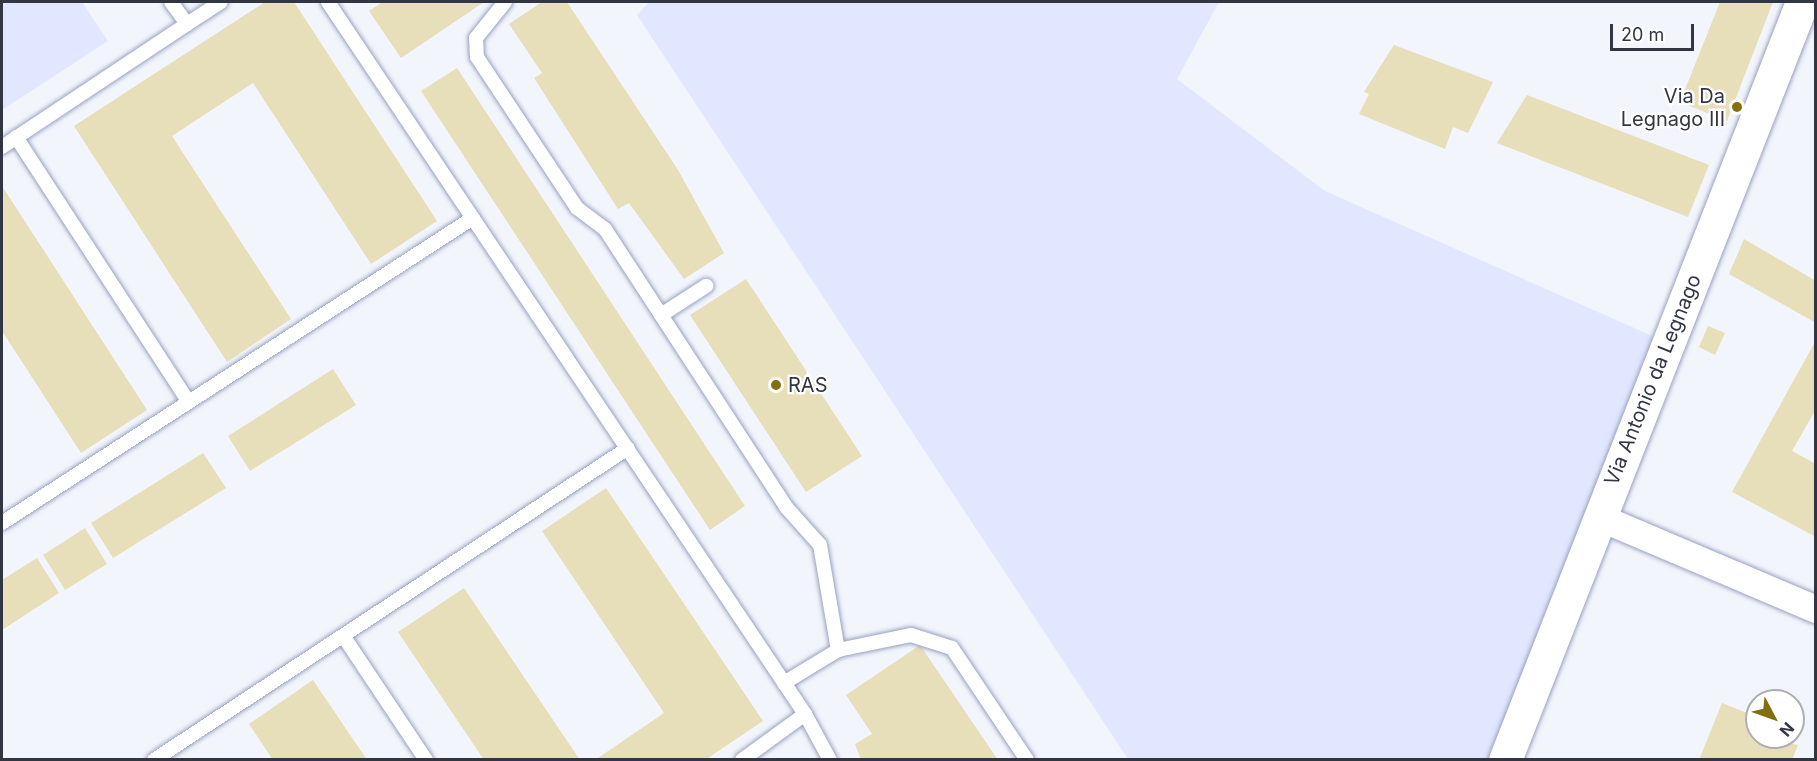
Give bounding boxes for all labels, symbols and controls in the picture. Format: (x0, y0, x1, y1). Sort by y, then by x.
scale bar (1613, 12, 1697, 50)
text: 20 m (1621, 24, 1664, 45)
place label: Via Da Legnago III (1621, 84, 1725, 131)
marker: Via Da Legnago III (1730, 100, 1744, 114)
street label: Via Antonio da Legnago (1600, 271, 1706, 489)
place label: RAS (788, 373, 828, 397)
marker: RAS (769, 378, 783, 392)
north arrow (1745, 689, 1805, 749)
text: N (1776, 718, 1799, 741)

